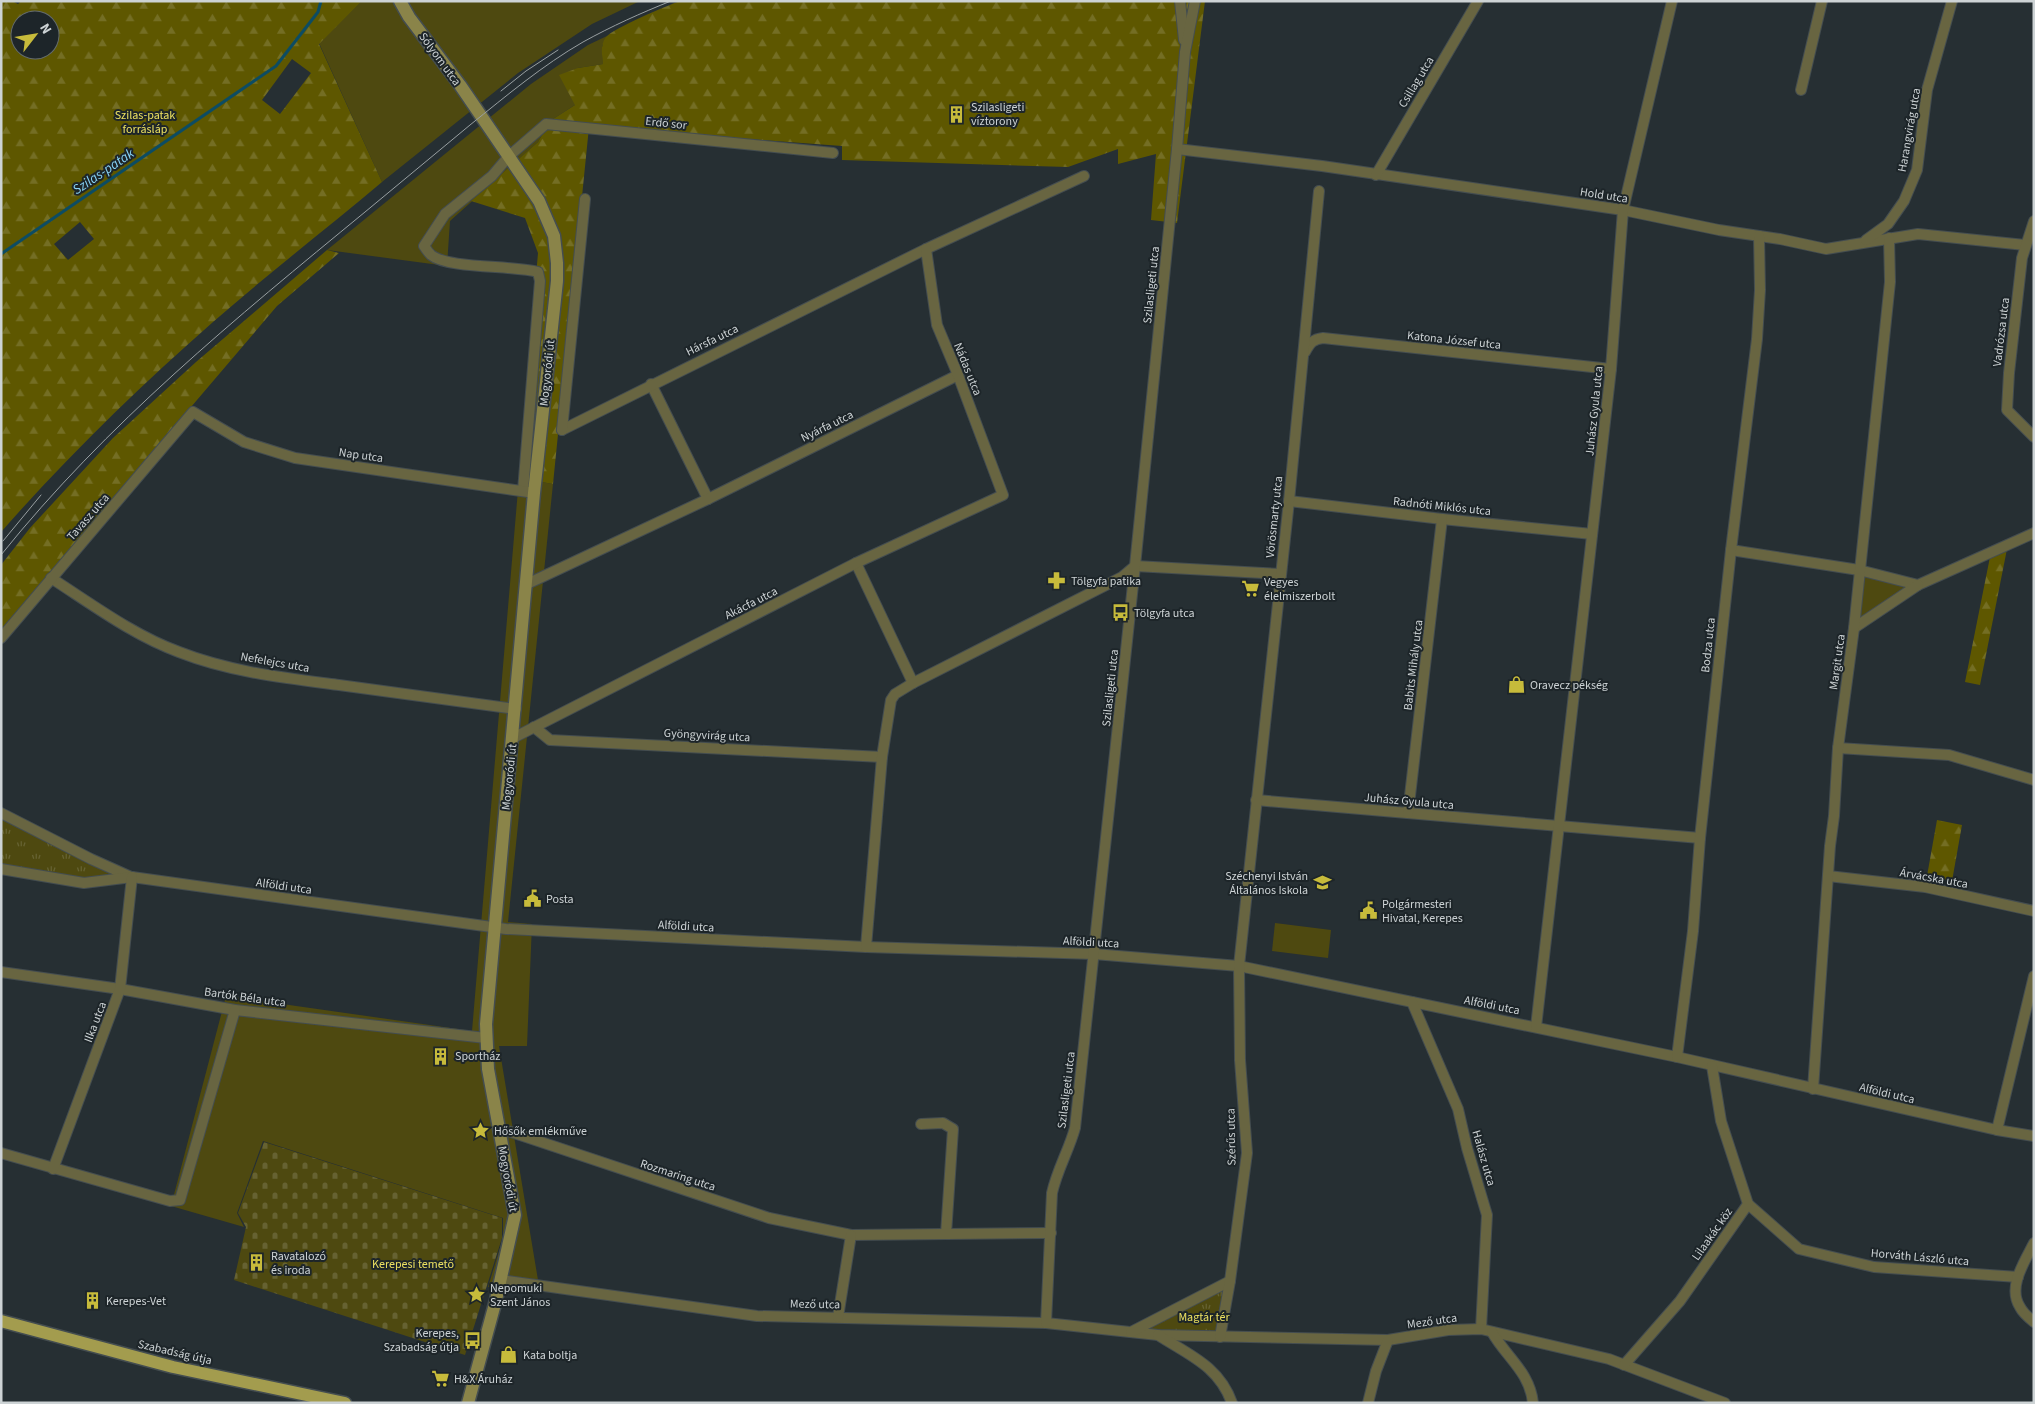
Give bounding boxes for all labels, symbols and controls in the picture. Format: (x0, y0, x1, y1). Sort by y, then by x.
north arrow (10, 10, 60, 60)
text: N (34, 20, 56, 38)
street label: Sólyom utca (414, 29, 465, 89)
street label: Csillag utca (1394, 53, 1438, 111)
street label: Harangvirág utca (1894, 87, 1925, 173)
place label: Szilasligeti víztorony (971, 99, 1024, 130)
building icon: Szilasligeti víztorony (947, 104, 967, 124)
park label: Szilas-patak forrásláp (115, 107, 175, 138)
street label: Erdő sor (644, 113, 688, 134)
water label: Szilas-patak (69, 144, 139, 200)
street label: Hold utca (1579, 183, 1629, 208)
street label: Szilasligeti utca (1139, 246, 1164, 325)
street label: Vadrózsa utca (1989, 297, 2014, 368)
street label: Hársfa utca (683, 320, 741, 360)
street label: Katona József utca (1406, 327, 1502, 354)
street label: Mogyoródi út (536, 339, 559, 407)
street label: Nádas utca (949, 340, 986, 398)
street label: Juhász Gyula utca (1581, 365, 1608, 457)
street label: Nyárfa utca (798, 406, 857, 447)
street label: Nap utca (338, 444, 384, 467)
street label: Vörösmarty utca (1262, 475, 1287, 559)
street label: Tavasz utca (63, 490, 114, 545)
street label: Radnóti Miklós utca (1392, 493, 1492, 520)
pharmacy icon: Tölgyfa patika (1047, 571, 1067, 591)
place label: Tölgyfa patika (1071, 573, 1141, 590)
place label: Vegyes élelmiszerbolt (1264, 574, 1335, 605)
supermarket icon: Vegyes élelmiszerbolt (1240, 579, 1260, 599)
street label: Akácfa utca (722, 583, 781, 624)
bus stop icon: Tölgyfa utca (1110, 603, 1130, 623)
place label: Tölgyfa utca (1134, 605, 1195, 622)
street label: Bodza utca (1697, 617, 1720, 673)
street label: Babits Mihály utca (1400, 619, 1427, 711)
street label: Margit utca (1825, 633, 1850, 691)
street label: Nefelejcs utca (239, 648, 311, 677)
street label: Szilasligeti utca (1098, 649, 1123, 728)
shop icon: Oravecz pékség (1506, 675, 1526, 695)
place label: Oravecz pékség (1530, 677, 1608, 694)
street label: Gyöngyvirág utca (663, 725, 751, 746)
street label: Mogyoródi út (498, 743, 521, 811)
street label: Juhász Gyula utca (1363, 789, 1455, 814)
street label: Árvácska utca (1898, 864, 1969, 893)
place label: Széchenyi István Általános Iskola (1225, 868, 1308, 899)
school or university icon: Széchenyi István Általános Iskola (1312, 873, 1332, 893)
street label: Alföldi utca (255, 874, 313, 899)
public building icon: Posta (522, 889, 542, 909)
place label: Posta (546, 891, 574, 908)
place label: Polgármesteri Hivatal, Kerepes (1382, 896, 1463, 927)
public building icon: Polgármesteri Hivatal, Kerepes (1358, 901, 1378, 921)
street label: Alföldi utca (657, 917, 715, 936)
street label: Alföldi utca (1062, 933, 1120, 952)
street label: Bartók Béla utca (203, 983, 287, 1012)
street label: Alföldi utca (1463, 992, 1521, 1019)
street label: Ilka utca (80, 999, 111, 1045)
building icon: Sportház (431, 1046, 451, 1066)
place label: Sportház (455, 1048, 500, 1065)
street label: Szilasligeti utca (1053, 1051, 1080, 1130)
street label: Alföldi utca (1858, 1079, 1916, 1108)
street label: Szérűs utca (1223, 1108, 1240, 1166)
place icon: Hősők emlékműve (470, 1121, 490, 1141)
place label: Hősők emlékműve (494, 1123, 587, 1140)
street label: Halász utca (1467, 1128, 1500, 1188)
street label: Mogyoródi út (493, 1145, 522, 1213)
street label: Rozmaring utca (638, 1155, 718, 1196)
street label: Lilaakác köz (1688, 1204, 1737, 1264)
street label: Horváth László utca (1870, 1245, 1970, 1270)
place label: Ravatalozó és iroda (271, 1248, 326, 1279)
building icon: Ravatalozó és iroda (247, 1253, 267, 1273)
park label: Kerepesi temető (372, 1256, 454, 1273)
place label: Nepomuki Szent János (490, 1280, 550, 1311)
place icon: Nepomuki Szent János (466, 1285, 486, 1305)
building icon: Kerepes-Vet (82, 1291, 102, 1311)
place label: Kerepes-Vet (106, 1293, 166, 1310)
street label: Mező utca (790, 1296, 840, 1313)
park label: Magtár tér (1178, 1309, 1230, 1326)
street label: Mező utca (1406, 1310, 1458, 1333)
place label: Kerepes, Szabadság útja (383, 1325, 459, 1356)
bus stop icon: Kerepes, Szabadság útja (463, 1330, 483, 1350)
street label: Szabadság útja (136, 1336, 214, 1369)
shop icon: Kata boltja (499, 1345, 519, 1365)
place label: Kata boltja (523, 1347, 577, 1364)
supermarket icon: H&X Áruház (430, 1369, 450, 1389)
place label: H&X Áruház (454, 1371, 513, 1388)

